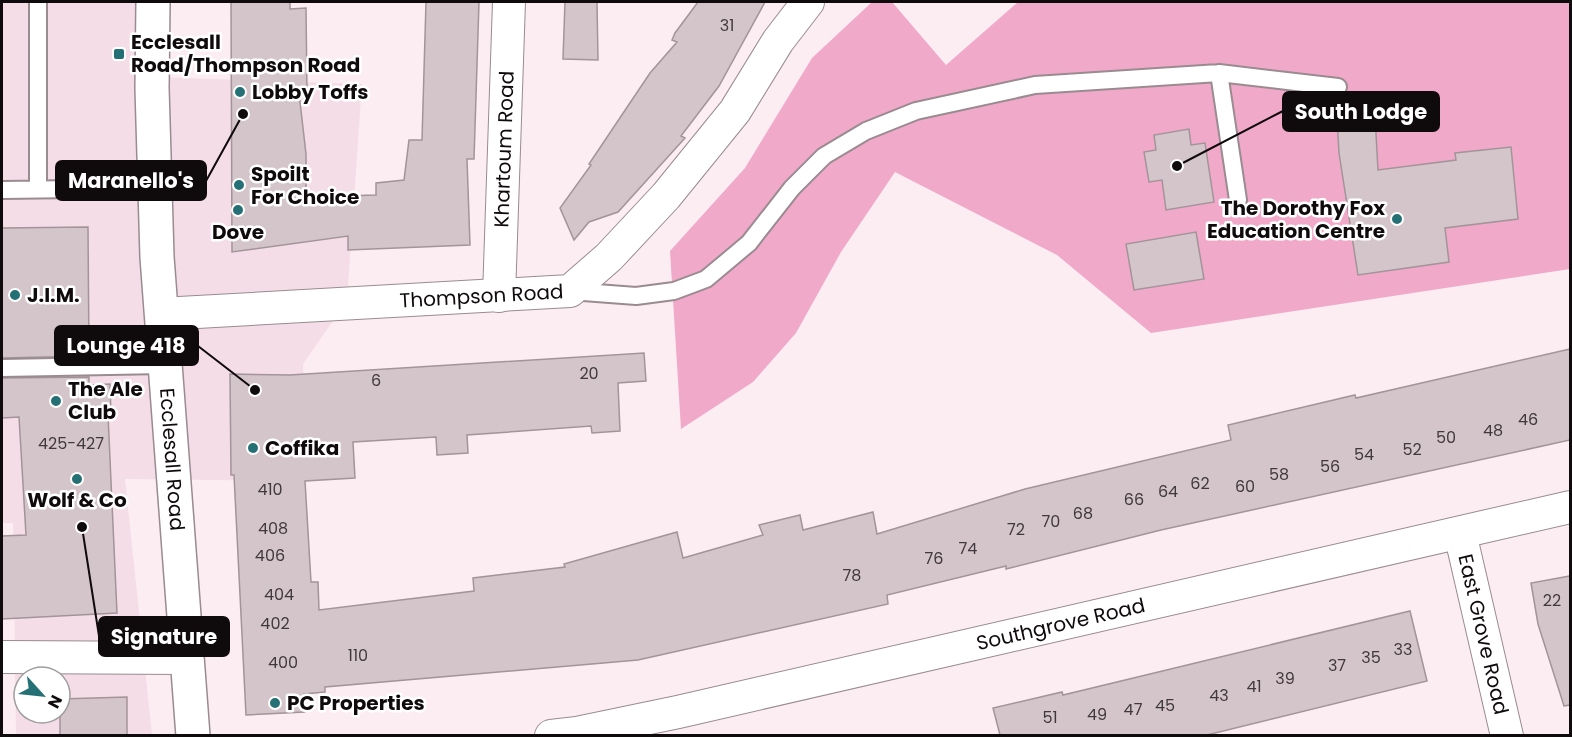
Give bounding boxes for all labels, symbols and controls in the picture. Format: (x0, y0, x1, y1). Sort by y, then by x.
house number: 31 (720, 14, 734, 37)
place label: Ecclesall Road/Thompson Road (131, 28, 360, 79)
marker: Ecclesall Road/Thompson Road (112, 47, 126, 61)
street label: Khartoum Road (487, 70, 521, 228)
place label: Lobby Toffs (252, 78, 368, 106)
marker: Lobby Toffs (233, 85, 247, 99)
callout: South Lodge (1283, 92, 1439, 131)
text: South Lodge (1295, 97, 1427, 126)
place label: Spoilt For Choice (251, 160, 359, 211)
callout: Maranello's (56, 161, 206, 200)
text: Maranello's (68, 166, 194, 195)
marker: Spoilt For Choice (232, 178, 246, 192)
place label: The Dorothy Fox Education Centre (1207, 194, 1385, 245)
marker: Dove (231, 203, 245, 217)
marker: The Dorothy Fox Education Centre (1390, 212, 1404, 226)
place label: Dove (212, 218, 264, 246)
street label: Thompson Road (399, 277, 564, 315)
place label: J.I.M. (27, 281, 80, 309)
marker: J.I.M. (8, 288, 22, 302)
callout: Lounge 418 (55, 326, 198, 365)
text: Lounge 418 (66, 331, 186, 360)
house number: 20 (579, 362, 599, 385)
house number: 6 (371, 369, 381, 392)
place label: The Ale Club (68, 375, 143, 426)
street label: Ecclesall Road (153, 387, 192, 532)
marker: The Ale Club (49, 394, 63, 408)
house number: 46 (1518, 408, 1538, 431)
house number: 48 (1483, 419, 1503, 442)
house number: 50 (1436, 426, 1456, 449)
house number: 425-427 (38, 432, 104, 455)
place label: Coffika (265, 434, 339, 462)
house number: 52 (1402, 438, 1422, 461)
marker: Coffika (246, 441, 260, 455)
house number: 54 (1354, 443, 1374, 466)
house number: 56 (1320, 455, 1340, 478)
house number: 58 (1269, 463, 1289, 486)
marker: Wolf & Co (70, 472, 84, 486)
house number: 62 (1190, 472, 1210, 495)
house number: 60 (1235, 475, 1255, 498)
house number: 410 (257, 478, 283, 501)
house number: 64 (1158, 480, 1178, 503)
place label: Wolf & Co (27, 486, 127, 514)
house number: 66 (1124, 488, 1144, 511)
house number: 68 (1073, 502, 1093, 525)
house number: 70 (1042, 510, 1060, 533)
house number: 408 (258, 517, 288, 540)
house number: 72 (1007, 518, 1025, 541)
house number: 74 (959, 537, 977, 560)
house number: 406 (255, 544, 285, 567)
house number: 76 (925, 547, 943, 570)
street label: East Grove Road (1451, 551, 1516, 717)
house number: 78 (843, 564, 861, 587)
house number: 404 (264, 583, 294, 606)
house number: 22 (1543, 589, 1561, 612)
street label: Southgrove Road (974, 591, 1148, 657)
house number: 402 (260, 612, 290, 635)
callout: Signature (99, 617, 229, 656)
text: Signature (111, 622, 217, 651)
house number: 33 (1394, 638, 1412, 661)
house number: 110 (348, 644, 368, 667)
house number: 35 (1361, 646, 1381, 669)
house number: 400 (268, 651, 298, 674)
house number: 37 (1328, 654, 1346, 677)
north arrow (12, 665, 72, 725)
house number: 39 (1275, 667, 1295, 690)
house number: 41 (1246, 675, 1262, 698)
house number: 43 (1209, 684, 1229, 707)
place label: PC Properties (287, 689, 425, 717)
text: N (42, 691, 68, 712)
house number: 45 (1155, 694, 1175, 717)
marker: PC Properties (268, 696, 282, 710)
house number: 47 (1124, 698, 1143, 721)
house number: 49 (1087, 703, 1107, 726)
house number: 51 (1042, 706, 1058, 729)

